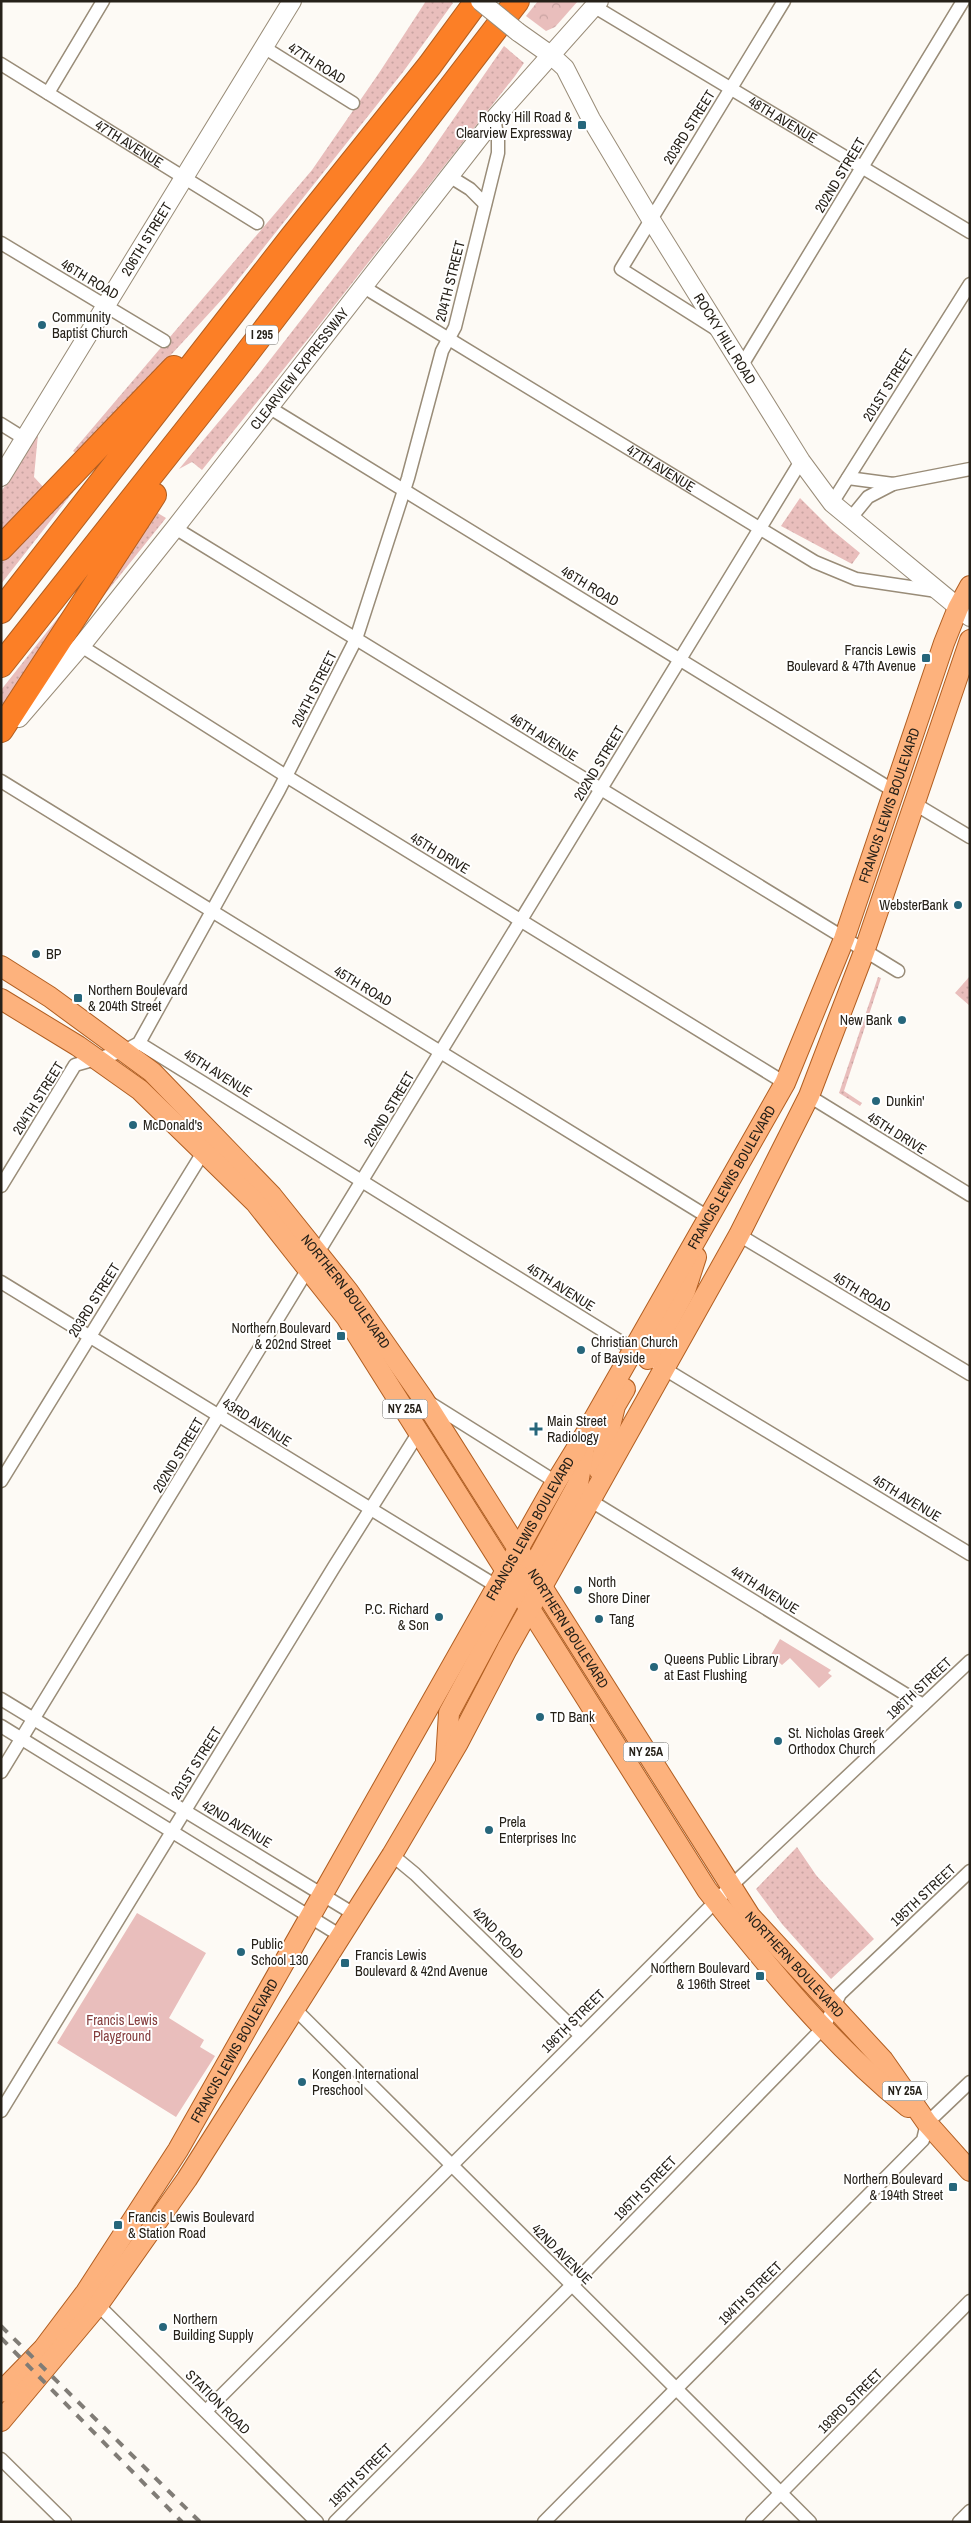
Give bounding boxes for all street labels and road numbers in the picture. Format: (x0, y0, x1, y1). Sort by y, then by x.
street label: 47TH ROAD (285, 38, 349, 88)
street label: 203RD STREET (659, 87, 719, 167)
street label: 48TH AVENUE (745, 92, 820, 147)
street label: 47TH AVENUE (92, 116, 167, 172)
street label: 202ND STREET (811, 134, 869, 216)
street label: 206TH STREET (117, 199, 176, 279)
street label: 204TH STREET (431, 239, 469, 323)
street label: 46TH ROAD (58, 255, 122, 303)
street label: ROCKY HILL ROAD (690, 290, 760, 388)
street label: CLEARVIEW EXPRESSWAY (246, 304, 353, 433)
road number: I 295 (246, 326, 278, 344)
street label: 201ST STREET (859, 345, 917, 425)
street label: 47TH AVENUE (623, 440, 698, 496)
street label: 46TH ROAD (558, 562, 622, 610)
street label: 204TH STREET (287, 648, 341, 730)
street label: 46TH AVENUE (507, 709, 581, 765)
street label: 202ND STREET (570, 722, 628, 804)
street label: FRANCIS LEWIS BOULEVARD (855, 725, 924, 885)
street label: 45TH DRIVE (407, 828, 473, 878)
street label: 45TH ROAD (331, 962, 395, 1010)
street label: 45TH AVENUE (181, 1045, 255, 1101)
street label: 204TH STREET (8, 1058, 68, 1138)
street label: 202ND STREET (360, 1068, 418, 1150)
street label: FRANCIS LEWIS BOULEVARD (683, 1102, 779, 1252)
street label: 45TH DRIVE (864, 1108, 930, 1158)
street label: NORTHERN BOULEVARD (297, 1231, 394, 1352)
street label: 45TH AVENUE (524, 1259, 598, 1315)
street label: 203RD STREET (64, 1260, 124, 1340)
street label: 45TH ROAD (830, 1268, 894, 1316)
street label: 43RD AVENUE (219, 1394, 295, 1450)
road number: NY 25A (382, 1400, 428, 1418)
street label: 202ND STREET (149, 1414, 207, 1496)
street label: FRANCIS LEWIS BOULEVARD (482, 1453, 578, 1604)
street label: 45TH AVENUE (869, 1470, 945, 1526)
street label: 44TH AVENUE (728, 1562, 802, 1618)
street label: NORTHERN BOULEVARD (524, 1565, 613, 1692)
street label: 196TH STREET (883, 1653, 955, 1723)
street label: 201ST STREET (167, 1723, 225, 1803)
road number: NY 25A (624, 1742, 668, 1761)
street label: 42ND AVENUE (199, 1796, 275, 1852)
street label: 195TH STREET (887, 1860, 959, 1930)
street label: 42ND ROAD (468, 1903, 528, 1963)
street label: NORTHERN BOULEVARD (741, 1908, 848, 2021)
street label: FRANCIS LEWIS BOULEVARD (186, 1975, 282, 2126)
street label: 196TH STREET (537, 1985, 609, 2057)
road number: NY 25A (882, 2082, 928, 2100)
street label: 195TH STREET (610, 2152, 680, 2224)
street label: 42ND AVENUE (528, 2220, 596, 2288)
street label: 194TH STREET (714, 2257, 786, 2329)
street label: 193RD STREET (814, 2365, 886, 2437)
street label: STATION ROAD (182, 2366, 254, 2438)
street label: 195TH STREET (324, 2439, 396, 2511)

